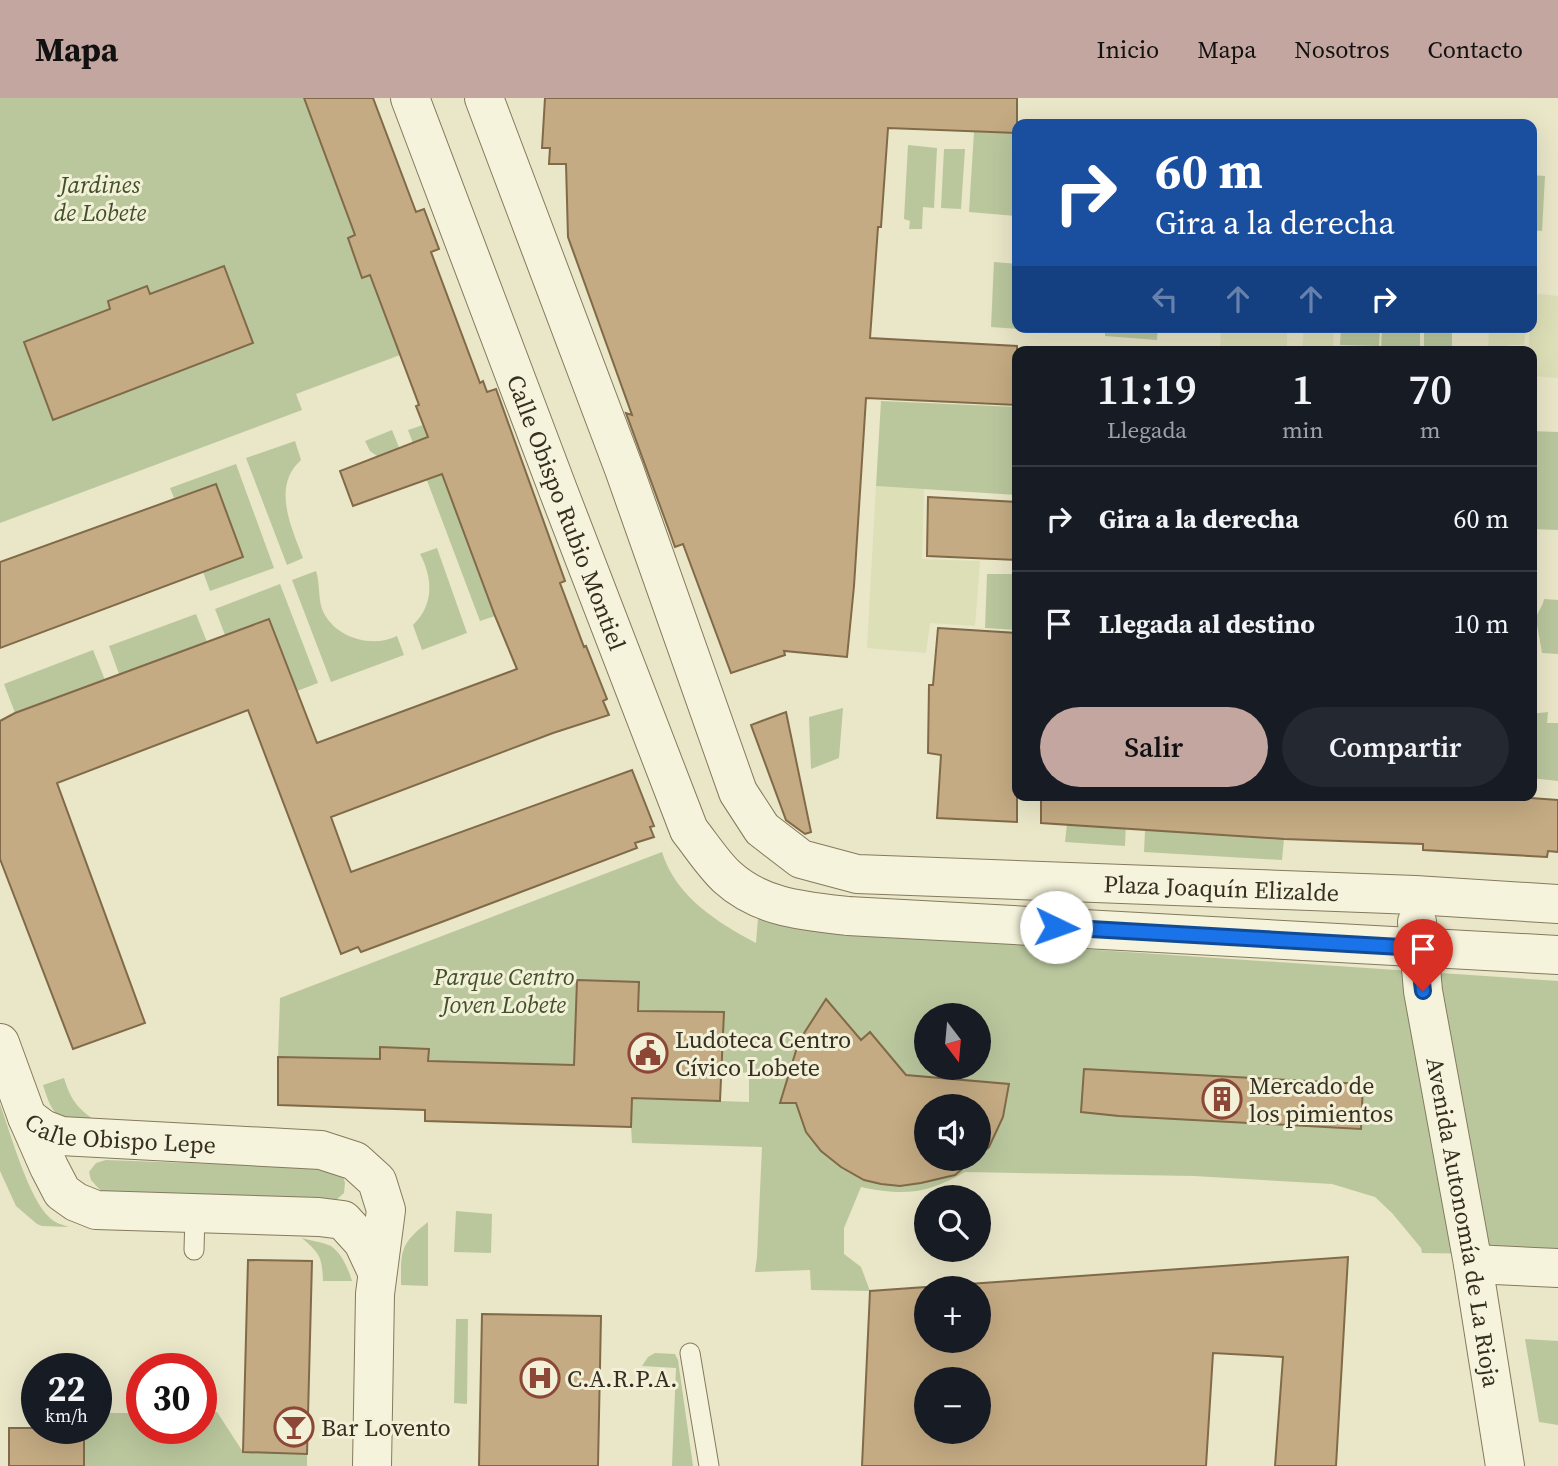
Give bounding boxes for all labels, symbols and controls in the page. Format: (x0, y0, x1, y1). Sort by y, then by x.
text: Mapa (35, 27, 118, 72)
text: Inicio (1097, 33, 1159, 66)
text: Mapa (1197, 33, 1256, 66)
text: Nosotros (1294, 33, 1390, 66)
text: Contacto (1428, 33, 1523, 66)
text: 60 m (1155, 137, 1263, 204)
icon: right (1040, 147, 1131, 238)
park label: Jardines de Lobete (54, 168, 146, 229)
text: Gira a la derecha (1155, 201, 1395, 245)
icon: left (1146, 280, 1184, 318)
icon: ahead (1219, 280, 1257, 318)
icon: ahead (1292, 280, 1330, 318)
icon: right (1365, 280, 1403, 318)
text: 11:19 (1097, 360, 1197, 418)
text: 1 (1292, 360, 1314, 418)
text: 70 (1408, 360, 1452, 418)
street label: Calle Obispo Rubio Montiel (499, 370, 635, 655)
text: Llegada (1107, 414, 1187, 446)
text: min (1282, 414, 1323, 446)
text: m (1420, 414, 1441, 446)
icon: right (1040, 500, 1078, 538)
text: Gira a la derecha (1099, 501, 1299, 537)
text: 60 m (1454, 501, 1509, 537)
icon: arrive (1040, 605, 1078, 643)
text: Llegada al destino (1099, 606, 1315, 642)
text: 10 m (1454, 606, 1509, 642)
button: Salir (1040, 707, 1268, 787)
button: Compartir (1282, 707, 1509, 787)
street label: Plaza Joaquín Elizalde (1103, 867, 1340, 909)
position arrow (1019, 890, 1093, 964)
pin (1393, 919, 1453, 991)
icon: arrive (1404, 930, 1442, 968)
park label: Parque Centro Joven Lobete (433, 960, 575, 1021)
north arrow (914, 1003, 990, 1080)
map controls (914, 1003, 991, 1444)
place label: Ludoteca Centro Cívico Lobete (675, 1023, 851, 1084)
public building icon: Ludoteca Centro Cívico Lobete (627, 1032, 669, 1074)
street label: Avenida Autonomía de La Rioja (1419, 1054, 1509, 1390)
place label: Mercado de los pimientos (1249, 1069, 1393, 1130)
building icon: Mercado de los pimientos (1201, 1078, 1243, 1120)
button: sound (914, 1094, 991, 1171)
street label: Calle Obispo Lepe (18, 1105, 217, 1161)
button: search (914, 1185, 991, 1262)
button: + (914, 1276, 991, 1353)
speed limit sign: 30 (126, 1353, 217, 1444)
hospital icon: C.A.R.P.A. (519, 1357, 561, 1399)
place label: C.A.R.P.A. (567, 1362, 677, 1395)
text: 22 (48, 1365, 85, 1413)
button: − (914, 1367, 991, 1444)
text: km/h (45, 1403, 88, 1428)
bar icon: Bar Lovento (273, 1406, 315, 1448)
place label: Bar Lovento (321, 1411, 451, 1444)

